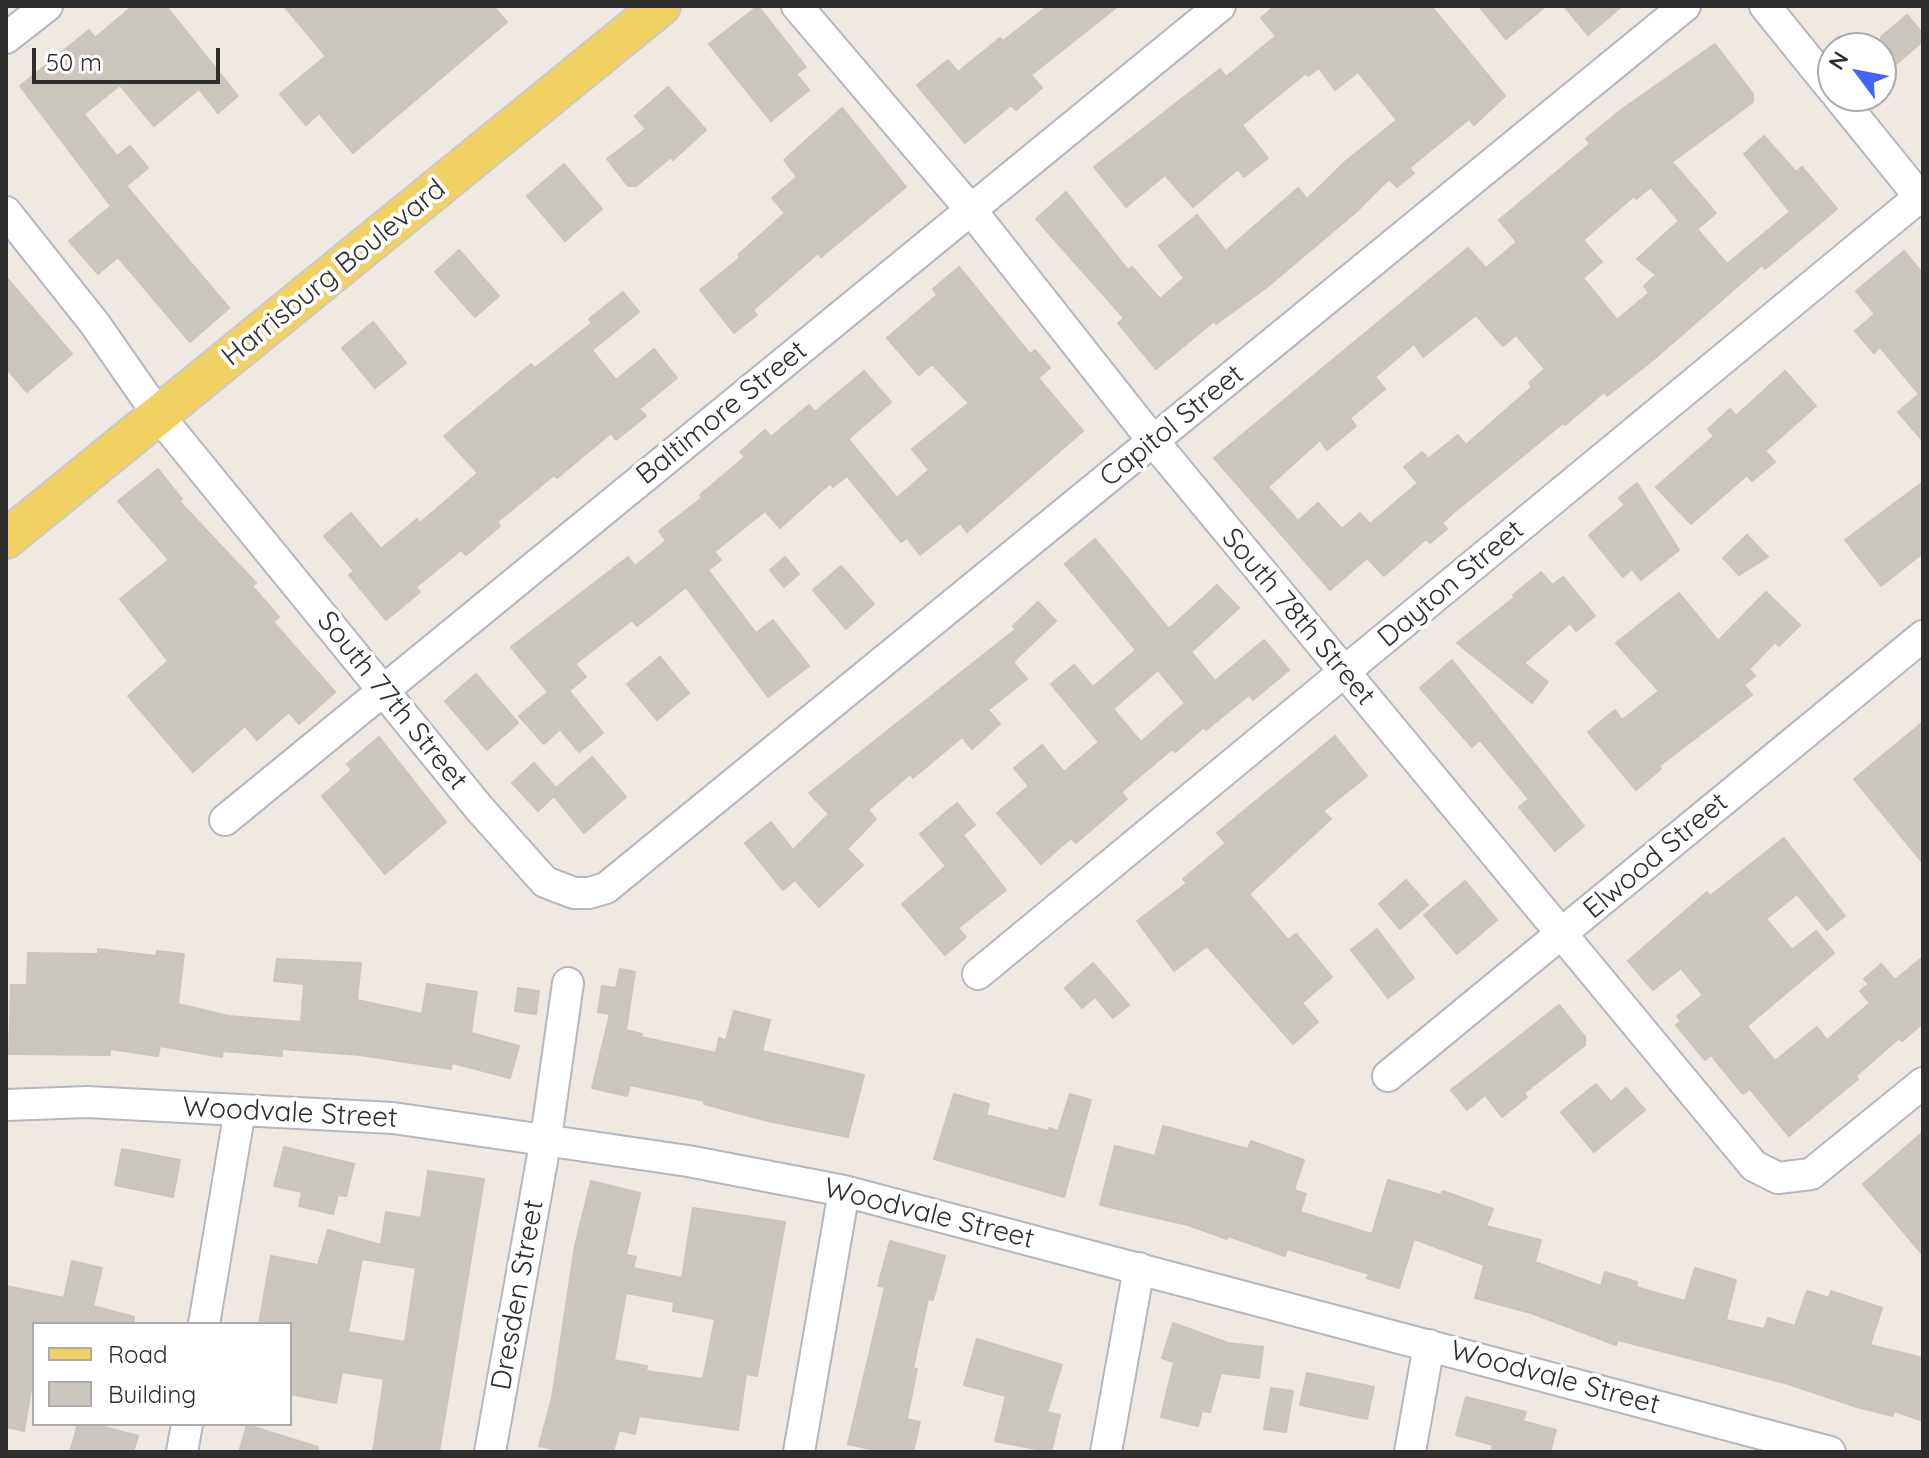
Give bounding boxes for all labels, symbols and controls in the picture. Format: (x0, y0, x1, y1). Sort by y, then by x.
scale bar (36, 32, 224, 82)
north arrow (1817, 32, 1897, 112)
text: N (1822, 46, 1854, 75)
text: 50 m (46, 47, 102, 77)
street label: Harrisburg Boulevard (215, 172, 453, 374)
street label: Baltimore Street (630, 334, 814, 492)
street label: Capitol Street (1093, 358, 1251, 494)
street label: Dayton Street (1371, 513, 1531, 655)
street label: South 78th Street (1214, 522, 1382, 712)
street label: South 77th Street (310, 605, 474, 797)
street label: Elwood Street (1577, 786, 1735, 926)
street label: Woodvale Street (182, 1091, 398, 1135)
street label: Woodvale Street (820, 1172, 1038, 1256)
street label: Dresden Street (485, 1197, 551, 1393)
legend (32, 1322, 292, 1426)
street label: Woodvale Street (1447, 1334, 1663, 1422)
text: Road (108, 1339, 168, 1369)
text: Building (108, 1379, 196, 1409)

